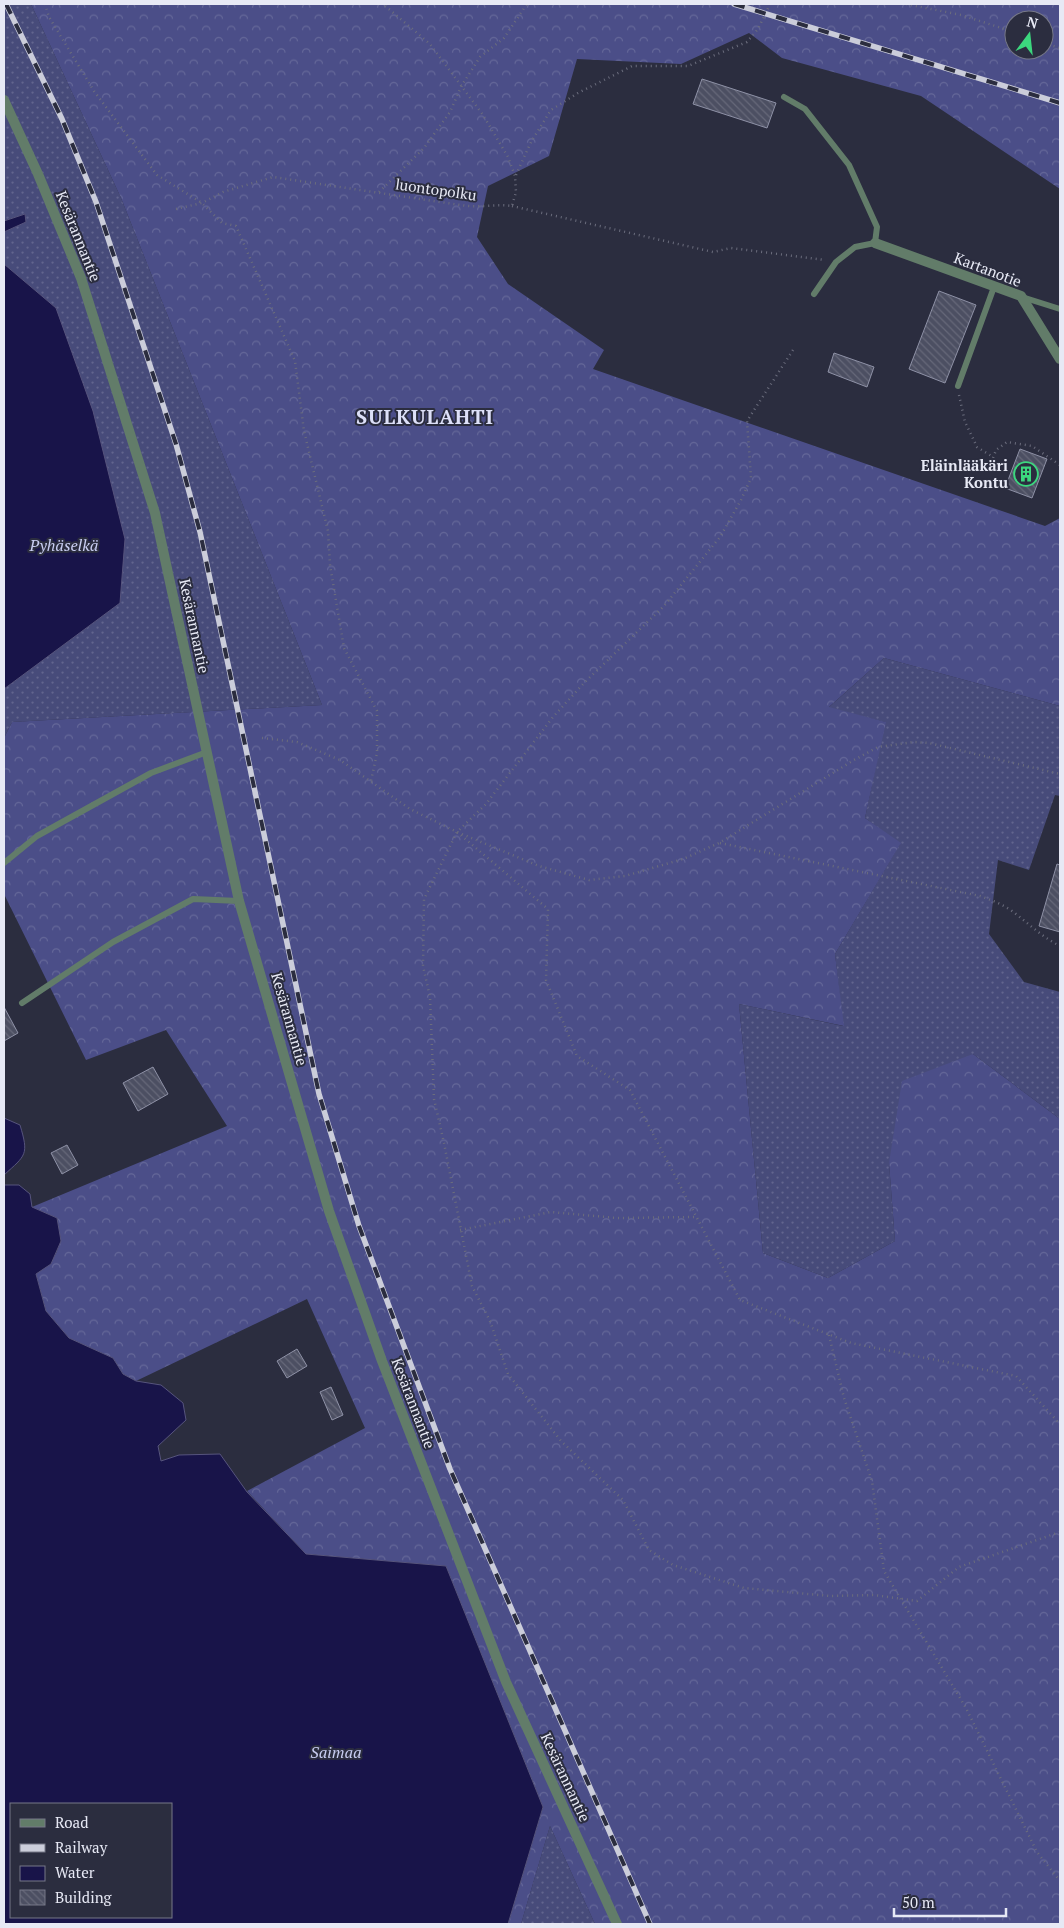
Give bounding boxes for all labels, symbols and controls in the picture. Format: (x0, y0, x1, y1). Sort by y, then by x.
north arrow (1004, 10, 1054, 60)
text: N (1025, 11, 1040, 33)
street label: luontopolku (394, 173, 478, 205)
street label: Kesärannantie (52, 188, 106, 284)
street label: Kartanotie (951, 247, 1025, 291)
district label: SULKULAHTI (356, 403, 494, 430)
place label: Eläinlääkäri Kontu (921, 455, 1009, 492)
building icon: Eläinlääkäri Kontu (1013, 461, 1039, 487)
water label: Pyhäselkä (29, 534, 99, 556)
street label: Kesärannantie (175, 577, 215, 675)
street label: Kesärannantie (267, 970, 313, 1068)
street label: Kesärannantie (387, 1355, 441, 1451)
street label: Kesärannantie (537, 1729, 595, 1825)
water label: Saimaa (310, 1741, 362, 1763)
legend (10, 1803, 172, 1918)
text: Road (55, 1812, 88, 1832)
text: Railway (55, 1837, 108, 1857)
text: Water (55, 1862, 95, 1882)
scale bar (894, 1886, 1006, 1918)
text: Building (55, 1887, 113, 1907)
text: 50 m (902, 1892, 935, 1912)

